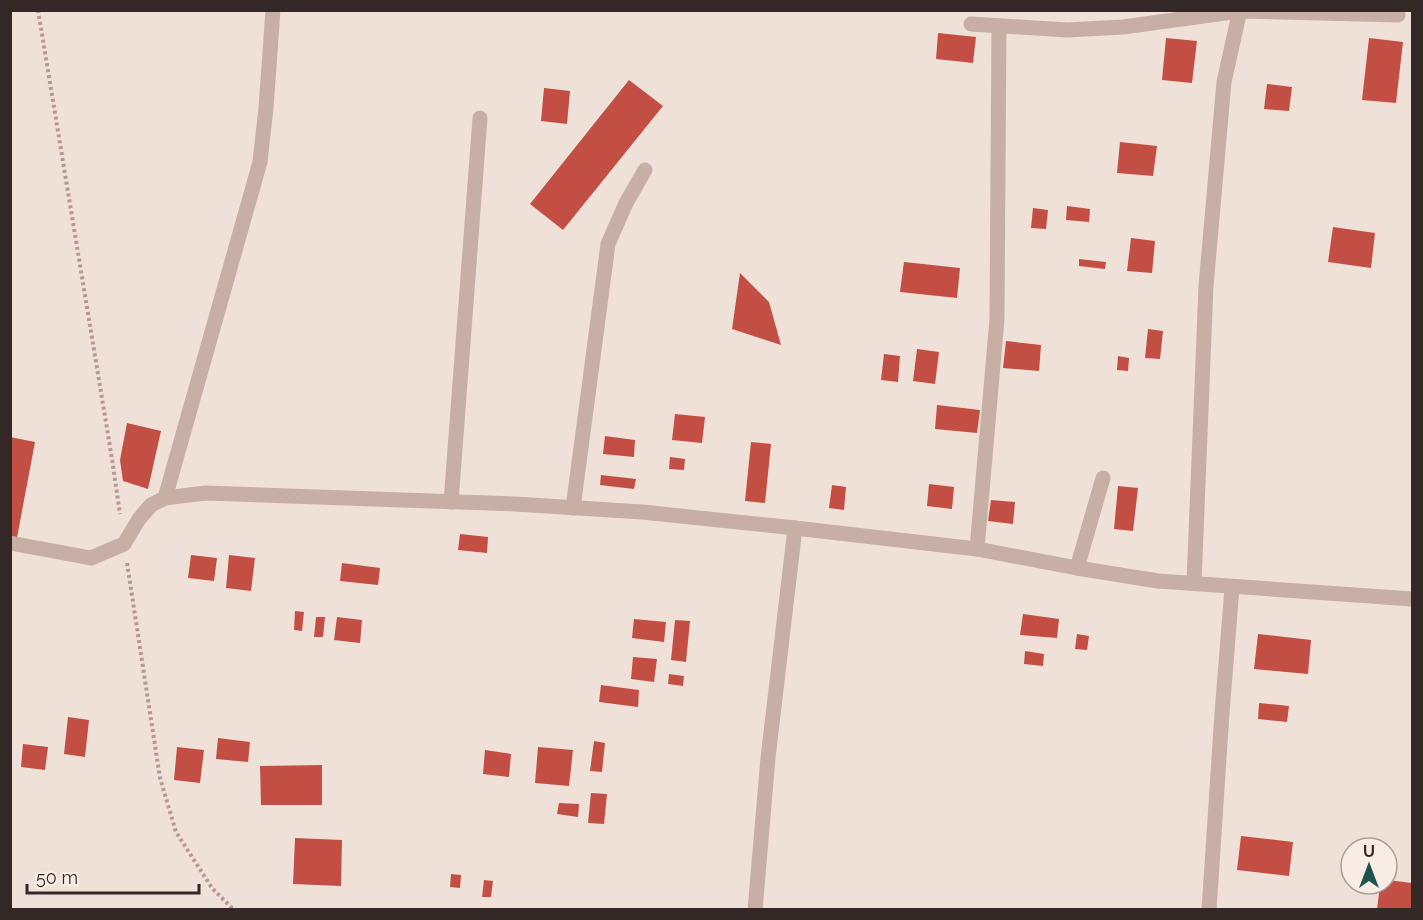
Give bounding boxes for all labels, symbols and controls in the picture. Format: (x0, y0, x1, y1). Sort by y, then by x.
north arrow (1339, 836, 1399, 896)
text: U (1363, 842, 1375, 861)
scale bar (27, 857, 200, 895)
text: 50 m (36, 867, 78, 888)

